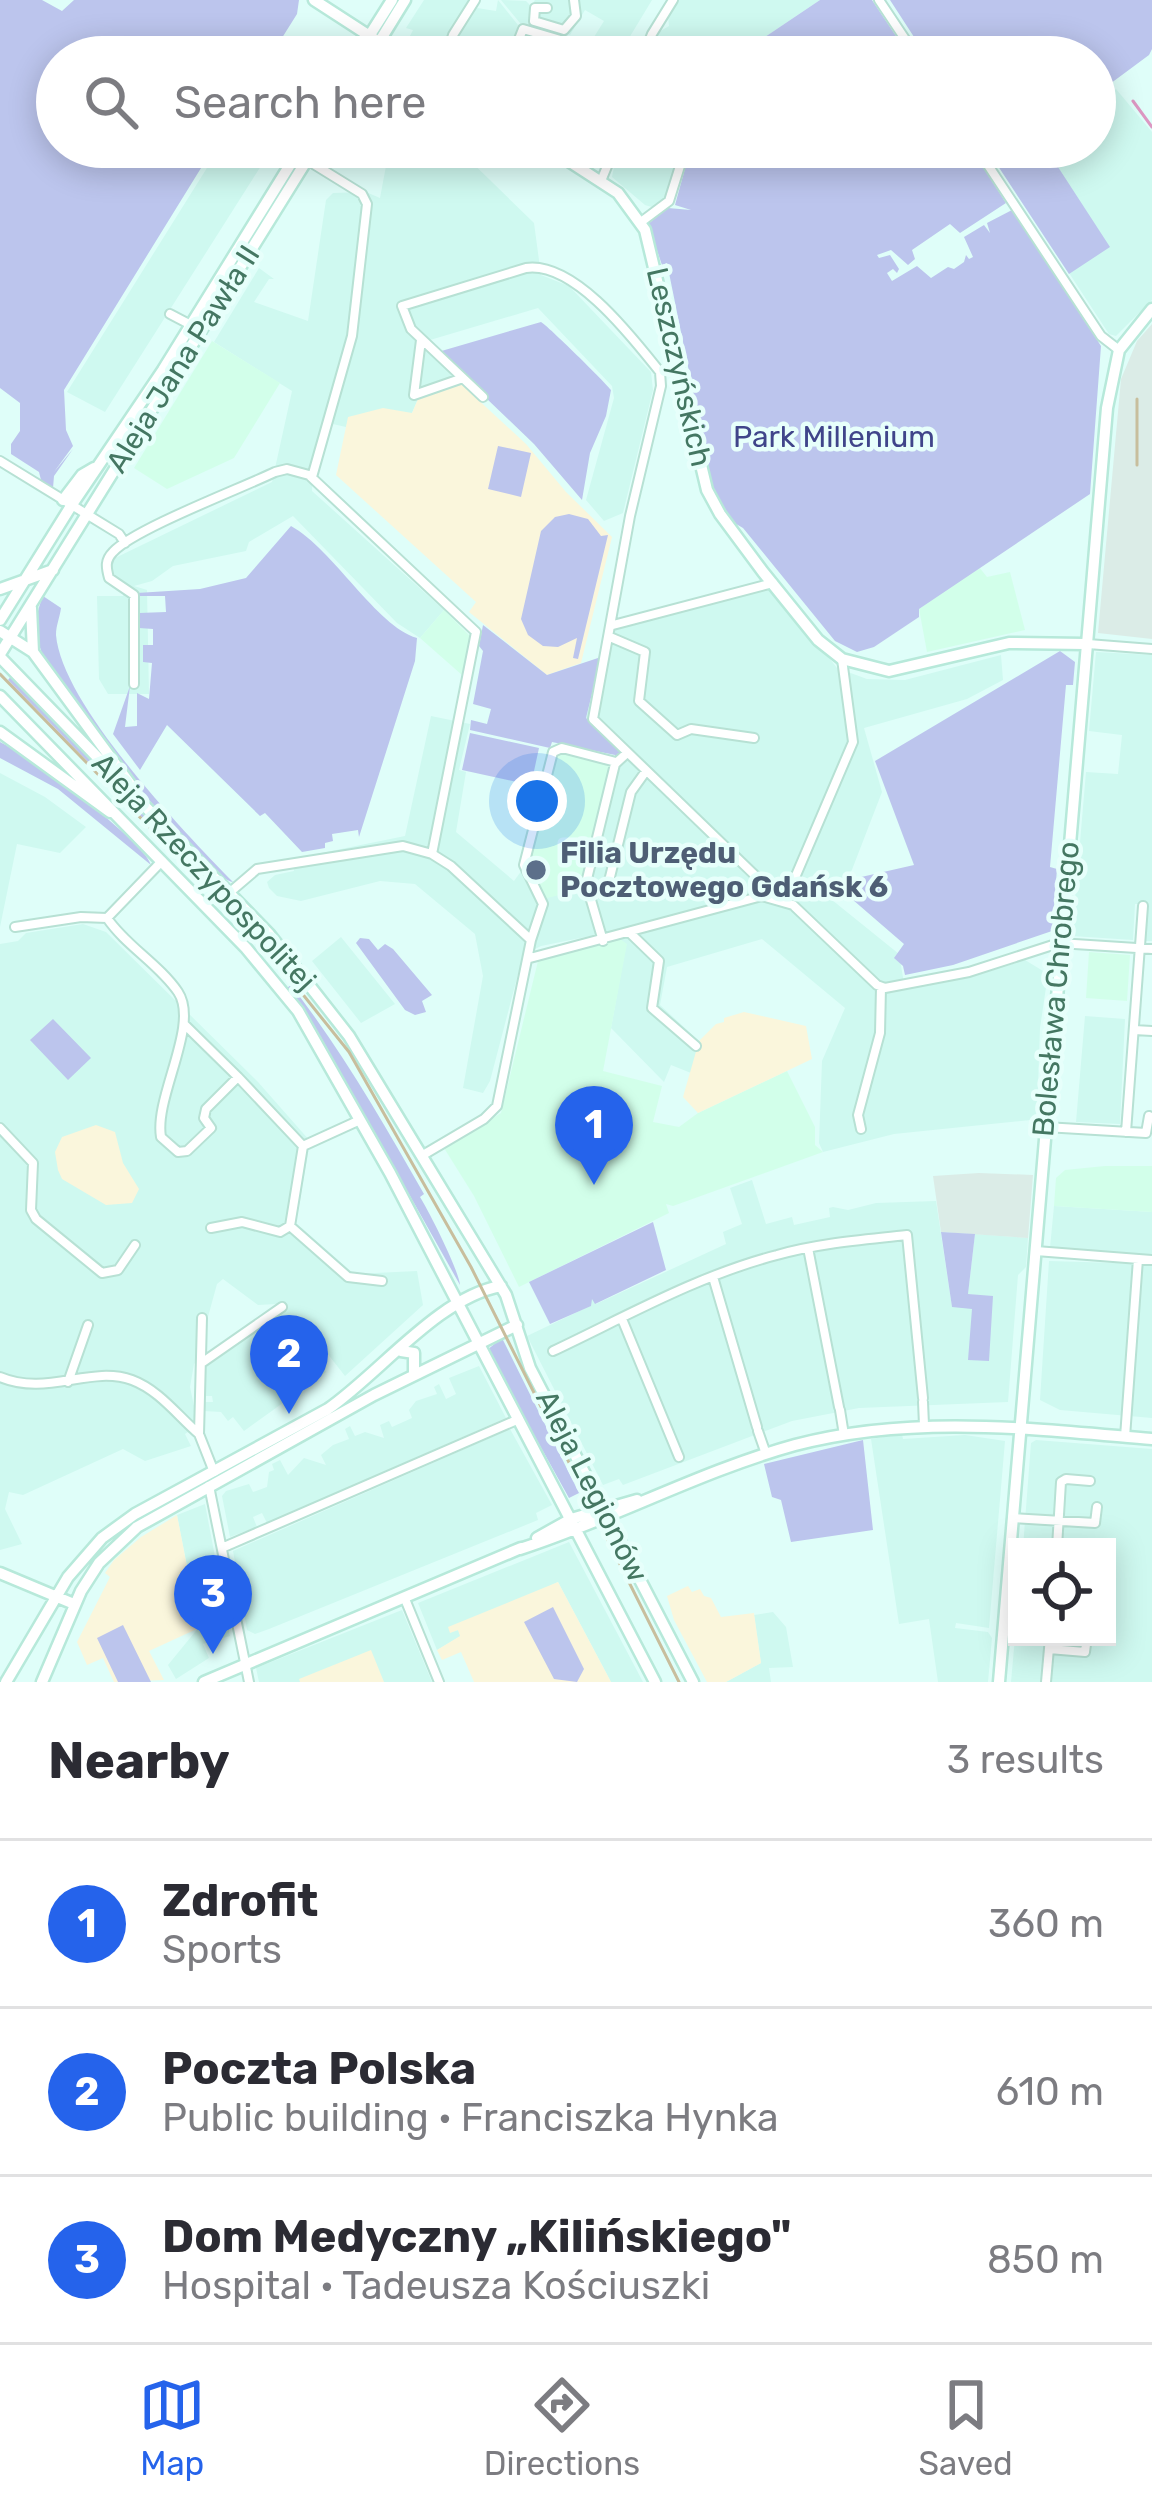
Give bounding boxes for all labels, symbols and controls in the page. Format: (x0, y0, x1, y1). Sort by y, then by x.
search box (36, 36, 1116, 168)
icon: search (78, 69, 144, 135)
text: Search here (174, 76, 426, 129)
street label: Aleja Jana Pawła II (98, 239, 268, 479)
street label: Leszczyńskich (639, 264, 719, 470)
park label: Park Millenium (733, 419, 935, 455)
street label: Aleja Rzeczypospolitej (85, 746, 323, 998)
your location (507, 771, 567, 831)
place label: Filia Urzędu Pocztowego Gdańsk 6 (560, 835, 888, 905)
street label: Bolesława Chrobrego (1025, 840, 1087, 1138)
marker: Filia Urzędu Pocztowego Gdańsk 6 (523, 857, 549, 883)
pin: 1 (555, 1086, 633, 1185)
pin: 2 (250, 1315, 328, 1414)
street label: Aleja Legionów (528, 1384, 656, 1588)
map controls (1008, 1538, 1116, 1646)
button: locate (1008, 1538, 1116, 1646)
pin: 3 (174, 1555, 252, 1654)
text: Nearby (48, 1730, 230, 1791)
text: 3 results (947, 1737, 1104, 1783)
text: Zdrofit (162, 1874, 318, 1927)
text: 1 (77, 1901, 97, 1947)
text: 360 m (988, 1901, 1104, 1947)
text: Sports (162, 1927, 282, 1973)
text: Poczta Polska (162, 2042, 476, 2095)
text: 2 (74, 2069, 100, 2115)
text: 610 m (996, 2069, 1104, 2115)
text: Public building · Franciszka Hynka (162, 2095, 779, 2141)
text: Dom Medyczny „Kilińskiego" (162, 2210, 791, 2263)
text: 3 (74, 2237, 100, 2283)
text: 850 m (987, 2237, 1104, 2283)
text: Hospital · Tadeusza Kościuszki (162, 2263, 710, 2309)
tab: Map (139, 2372, 205, 2483)
tab: Directions (484, 2372, 640, 2483)
tab: Saved (919, 2372, 1013, 2483)

